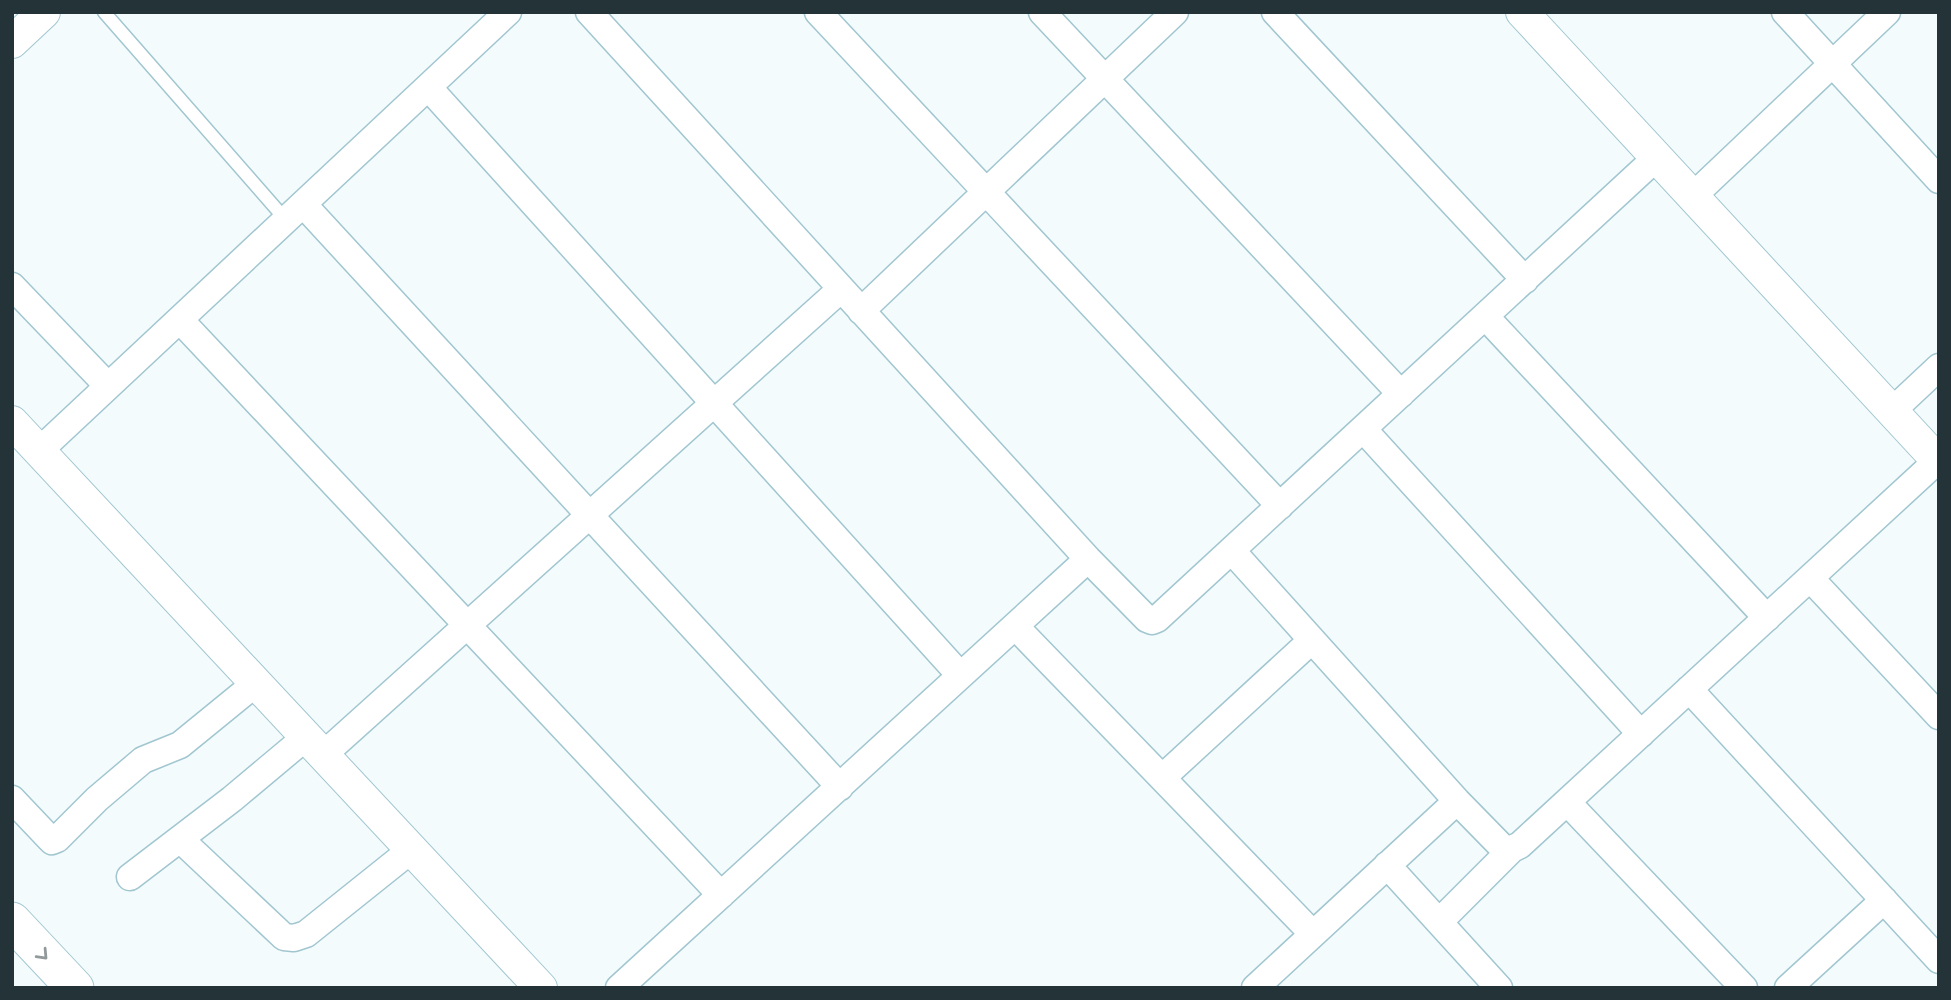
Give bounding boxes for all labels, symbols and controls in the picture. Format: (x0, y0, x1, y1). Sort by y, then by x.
one-way arrow (35, 947, 48, 960)

